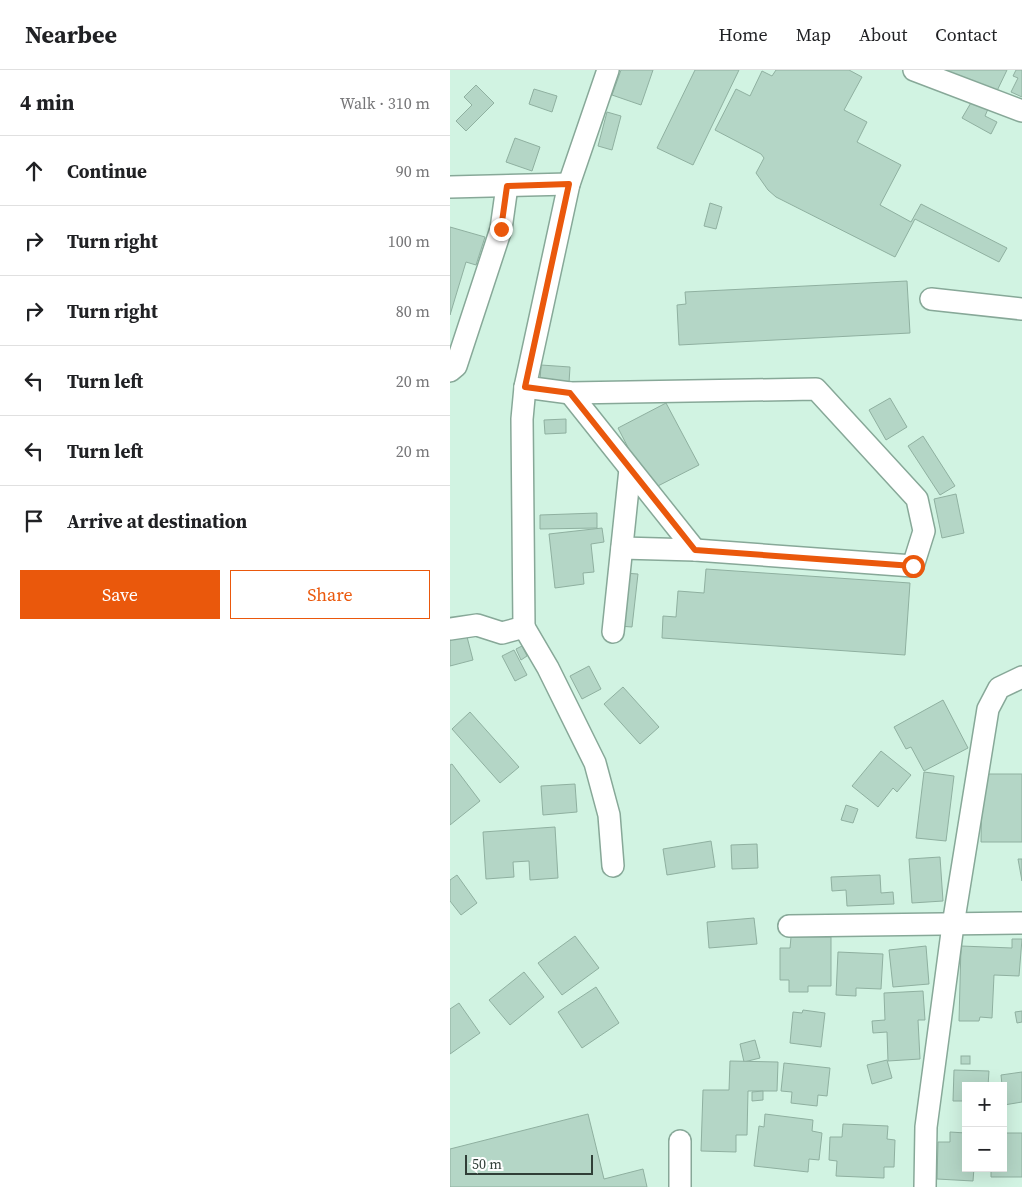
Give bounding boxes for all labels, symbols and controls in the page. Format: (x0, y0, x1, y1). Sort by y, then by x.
text: Nearbee (25, 18, 117, 51)
text: Home (719, 22, 768, 47)
text: Map (796, 22, 831, 47)
text: About (859, 22, 907, 47)
text: Contact (935, 22, 997, 47)
text: 4 min (20, 88, 75, 117)
text: Walk · 310 m (340, 92, 430, 114)
icon: ahead (20, 157, 48, 185)
text: Continue (67, 158, 147, 184)
text: 90 m (396, 160, 430, 182)
route end (490, 218, 513, 241)
icon: right (20, 227, 48, 255)
text: Turn right (67, 228, 158, 254)
text: 100 m (388, 230, 430, 252)
icon: right (20, 297, 48, 325)
text: Turn right (67, 298, 158, 324)
text: 80 m (396, 300, 430, 322)
icon: left (20, 367, 48, 395)
text: Turn left (67, 368, 143, 394)
text: 20 m (396, 370, 430, 392)
icon: left (20, 437, 48, 465)
text: Turn left (67, 438, 143, 464)
text: 20 m (396, 440, 430, 462)
icon: arrive (20, 507, 48, 535)
text: Arrive at destination (67, 508, 247, 534)
route start (902, 555, 925, 578)
button: Save (20, 570, 220, 619)
button: Share (230, 570, 430, 619)
map controls (962, 1082, 1007, 1172)
button: + (962, 1082, 1007, 1127)
button: − (962, 1127, 1007, 1172)
scale bar (465, 1152, 592, 1175)
text: 50 m (472, 1154, 502, 1174)

